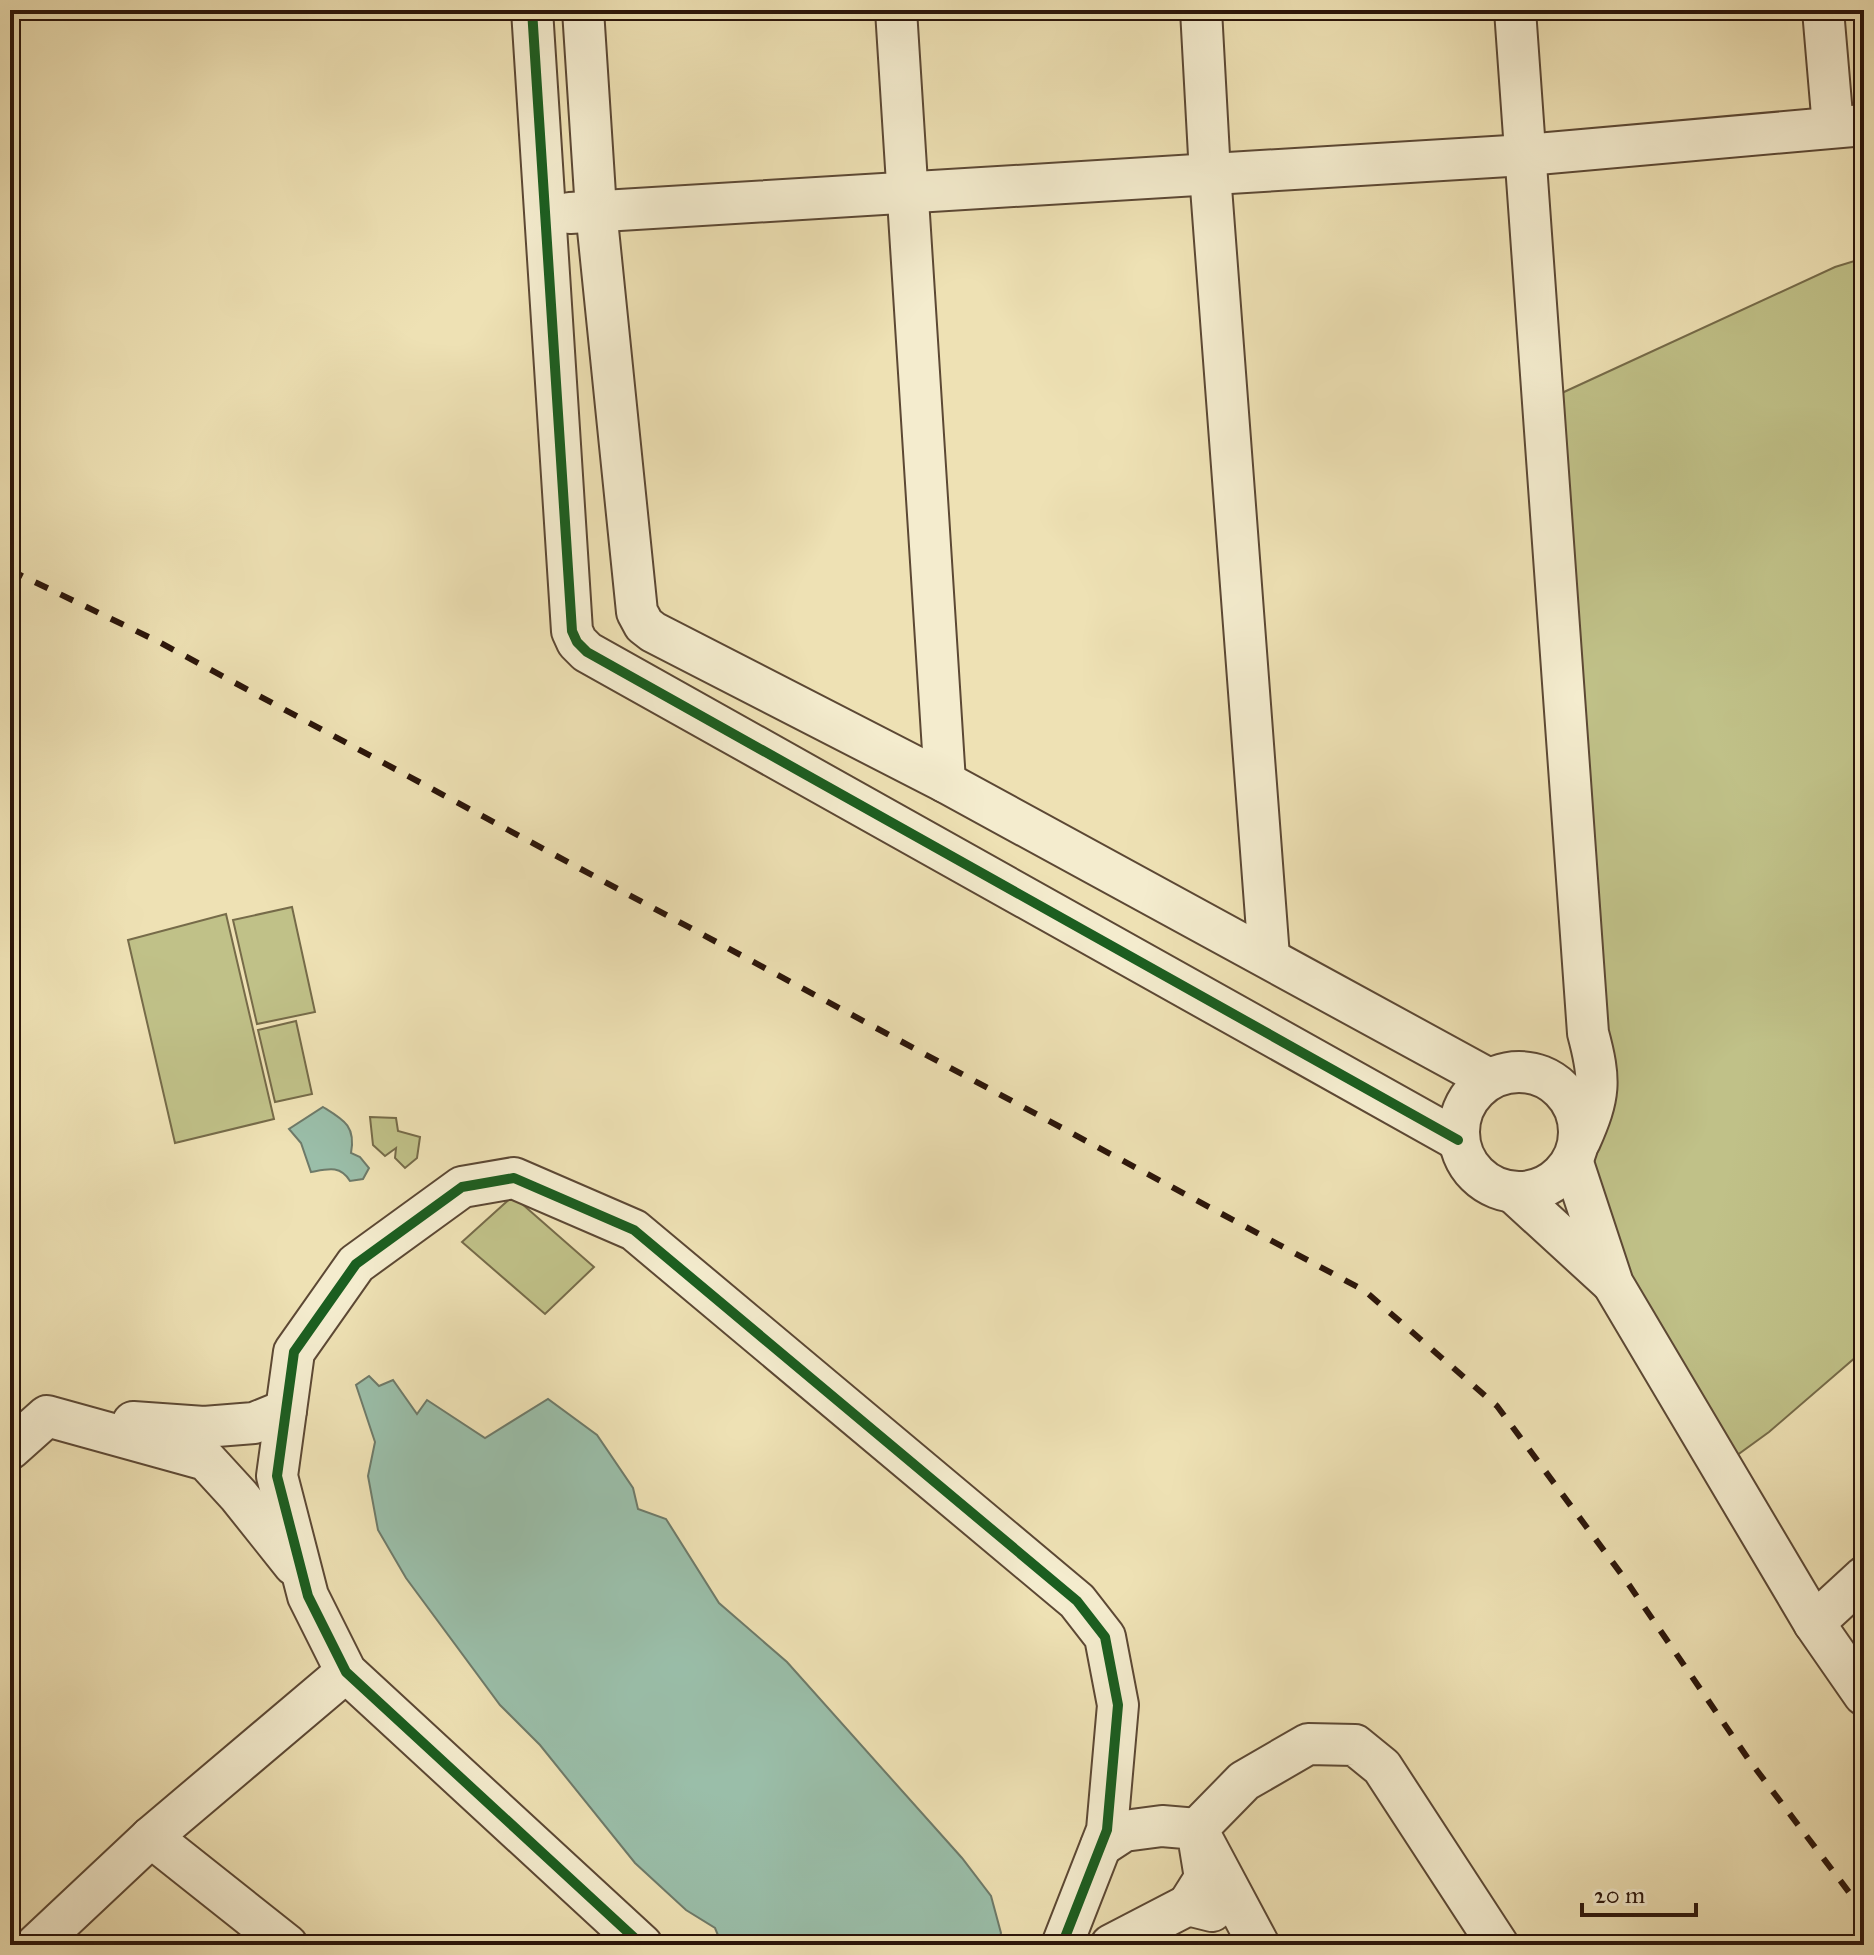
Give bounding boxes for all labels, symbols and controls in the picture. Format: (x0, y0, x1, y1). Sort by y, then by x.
scale bar (1582, 1867, 1696, 1917)
text: 20 m (1594, 1880, 1645, 1910)

